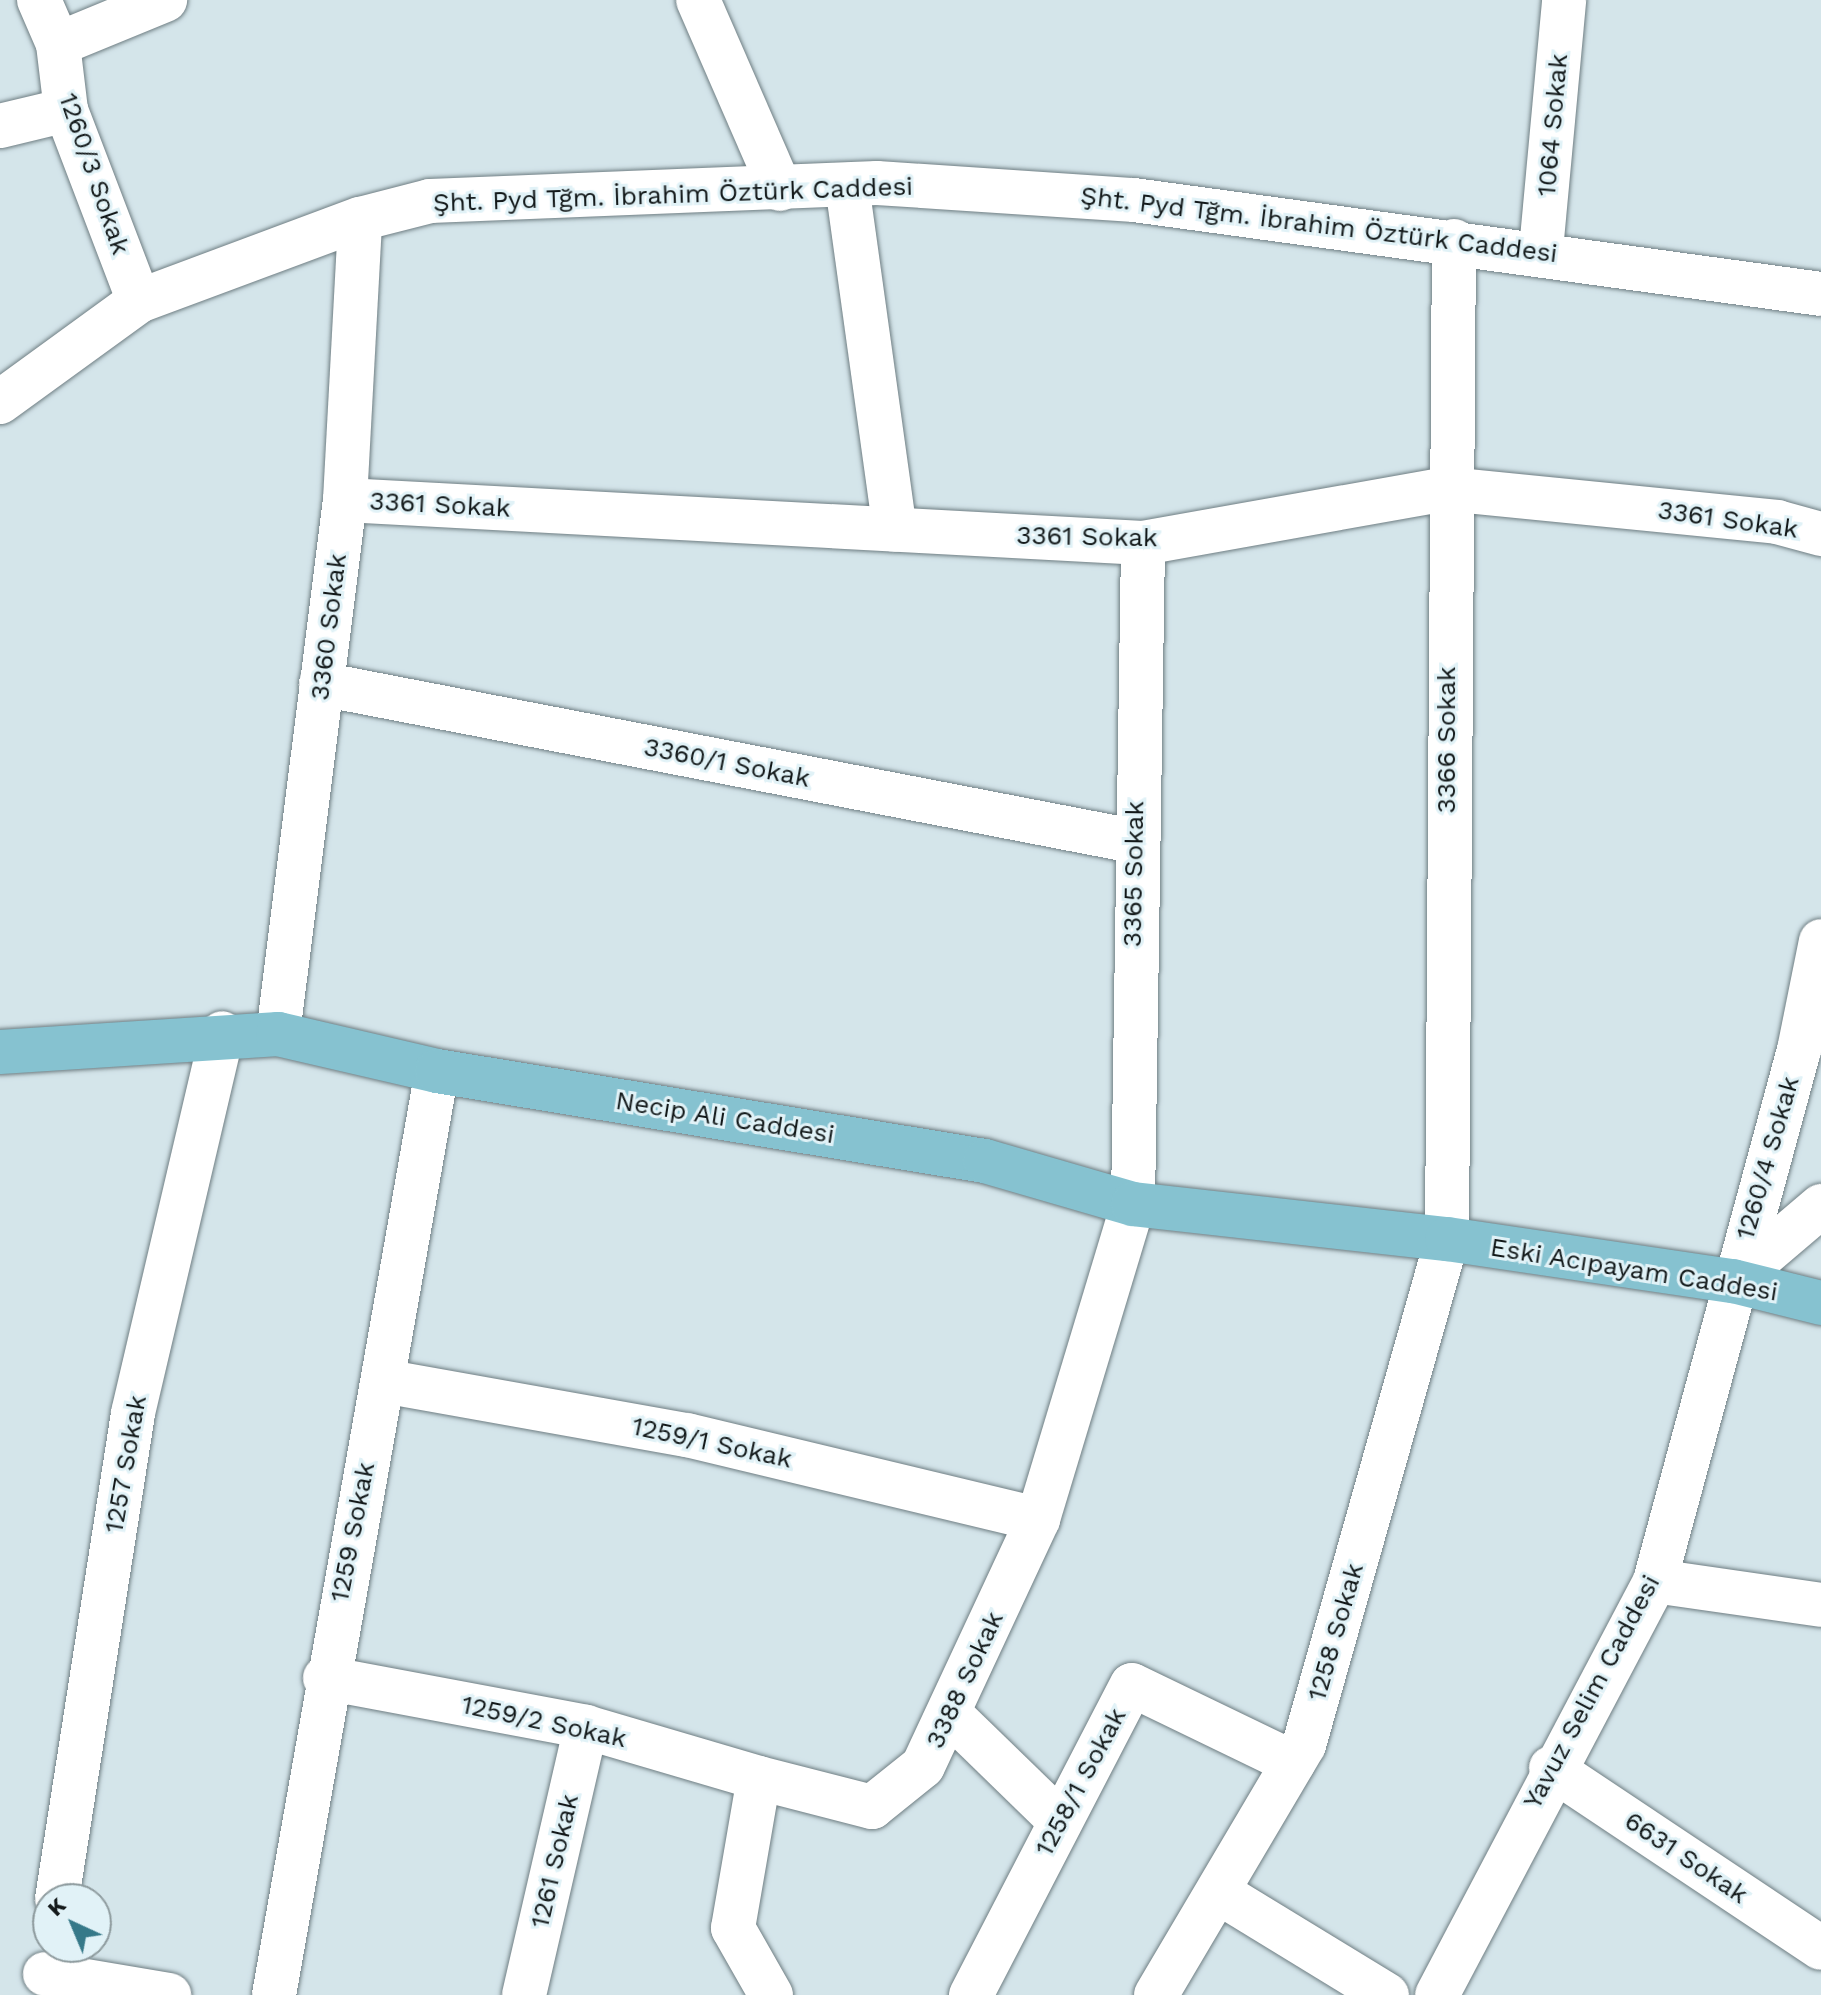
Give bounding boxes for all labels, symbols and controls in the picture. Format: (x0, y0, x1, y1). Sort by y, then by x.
street label: 1064 Sokak (1531, 52, 1575, 198)
street label: 1260/3 Sokak (52, 89, 136, 259)
street label: Şht. Pyd Tğm. İbrahim Öztürk Caddesi (432, 171, 914, 219)
street label: Şht. Pyd Tğm. İbrahim Öztürk Caddesi (1078, 180, 1560, 270)
street label: 3361 Sokak (369, 486, 511, 524)
street label: 3361 Sokak (1656, 495, 1800, 545)
street label: 3361 Sokak (1016, 520, 1158, 554)
street label: 3360 Sokak (305, 552, 353, 702)
street label: 3366 Sokak (1431, 666, 1463, 814)
street label: 3360/1 Sokak (641, 732, 813, 794)
street label: 3365 Sokak (1117, 801, 1151, 947)
street label: 1260/4 Sokak (1730, 1073, 1806, 1243)
street label: Necip Ali Caddesi (613, 1085, 837, 1151)
street label: Eski Acıpayam Caddesi (1488, 1232, 1780, 1308)
street label: 1257 Sokak (98, 1392, 154, 1536)
street label: 1259/1 Sokak (629, 1411, 795, 1475)
street label: 1259 Sokak (324, 1460, 382, 1604)
street label: 1258 Sokak (1302, 1560, 1370, 1704)
street label: Yavuz Selim Caddesi (1517, 1570, 1667, 1814)
street label: 3388 Sokak (920, 1607, 1010, 1753)
street label: 1259/2 Sokak (459, 1689, 629, 1755)
street label: 1258/1 Sokak (1029, 1703, 1133, 1861)
street label: 1261 Sokak (524, 1791, 586, 1931)
street label: 6631 Sokak (1618, 1805, 1754, 1911)
north arrow (32, 1883, 112, 1963)
text: K (42, 1893, 71, 1921)

